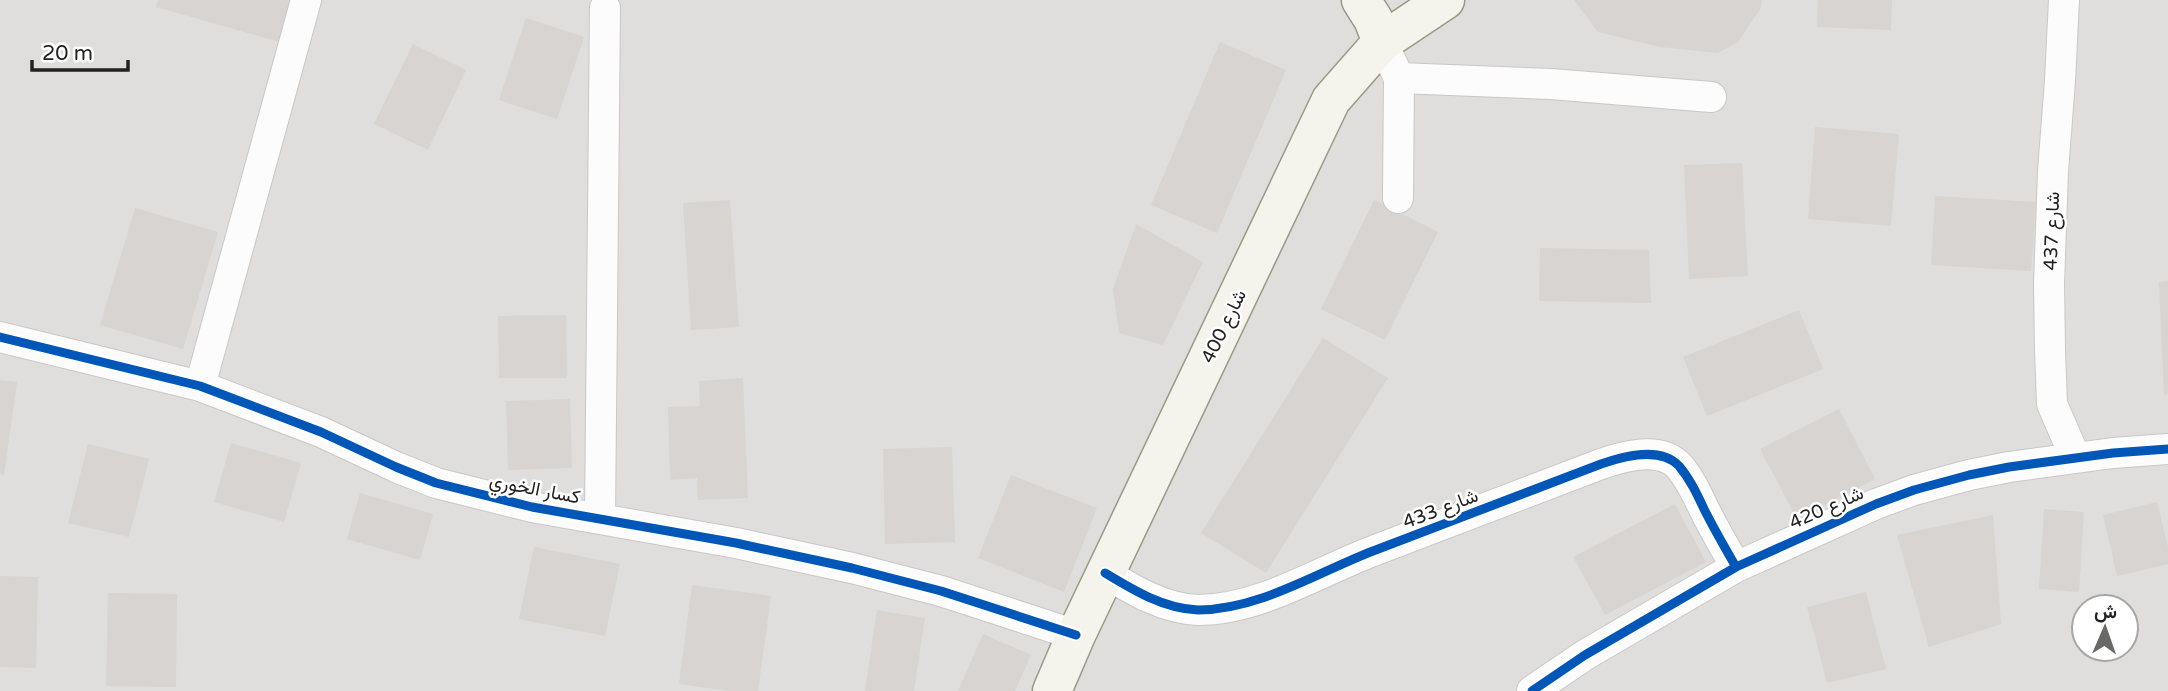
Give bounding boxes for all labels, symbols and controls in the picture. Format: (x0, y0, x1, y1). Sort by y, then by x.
scale bar (32, 28, 128, 72)
text: 20 m (42, 41, 93, 66)
street label: شارع 437 (2040, 191, 2065, 271)
street label: شارع 400 (1197, 286, 1252, 367)
street label: كسار الخوري (487, 469, 582, 512)
street label: شارع 420 (1786, 482, 1867, 535)
street label: شارع 433 (1400, 485, 1482, 534)
north arrow (2070, 593, 2140, 663)
text: ش (2094, 601, 2118, 623)

